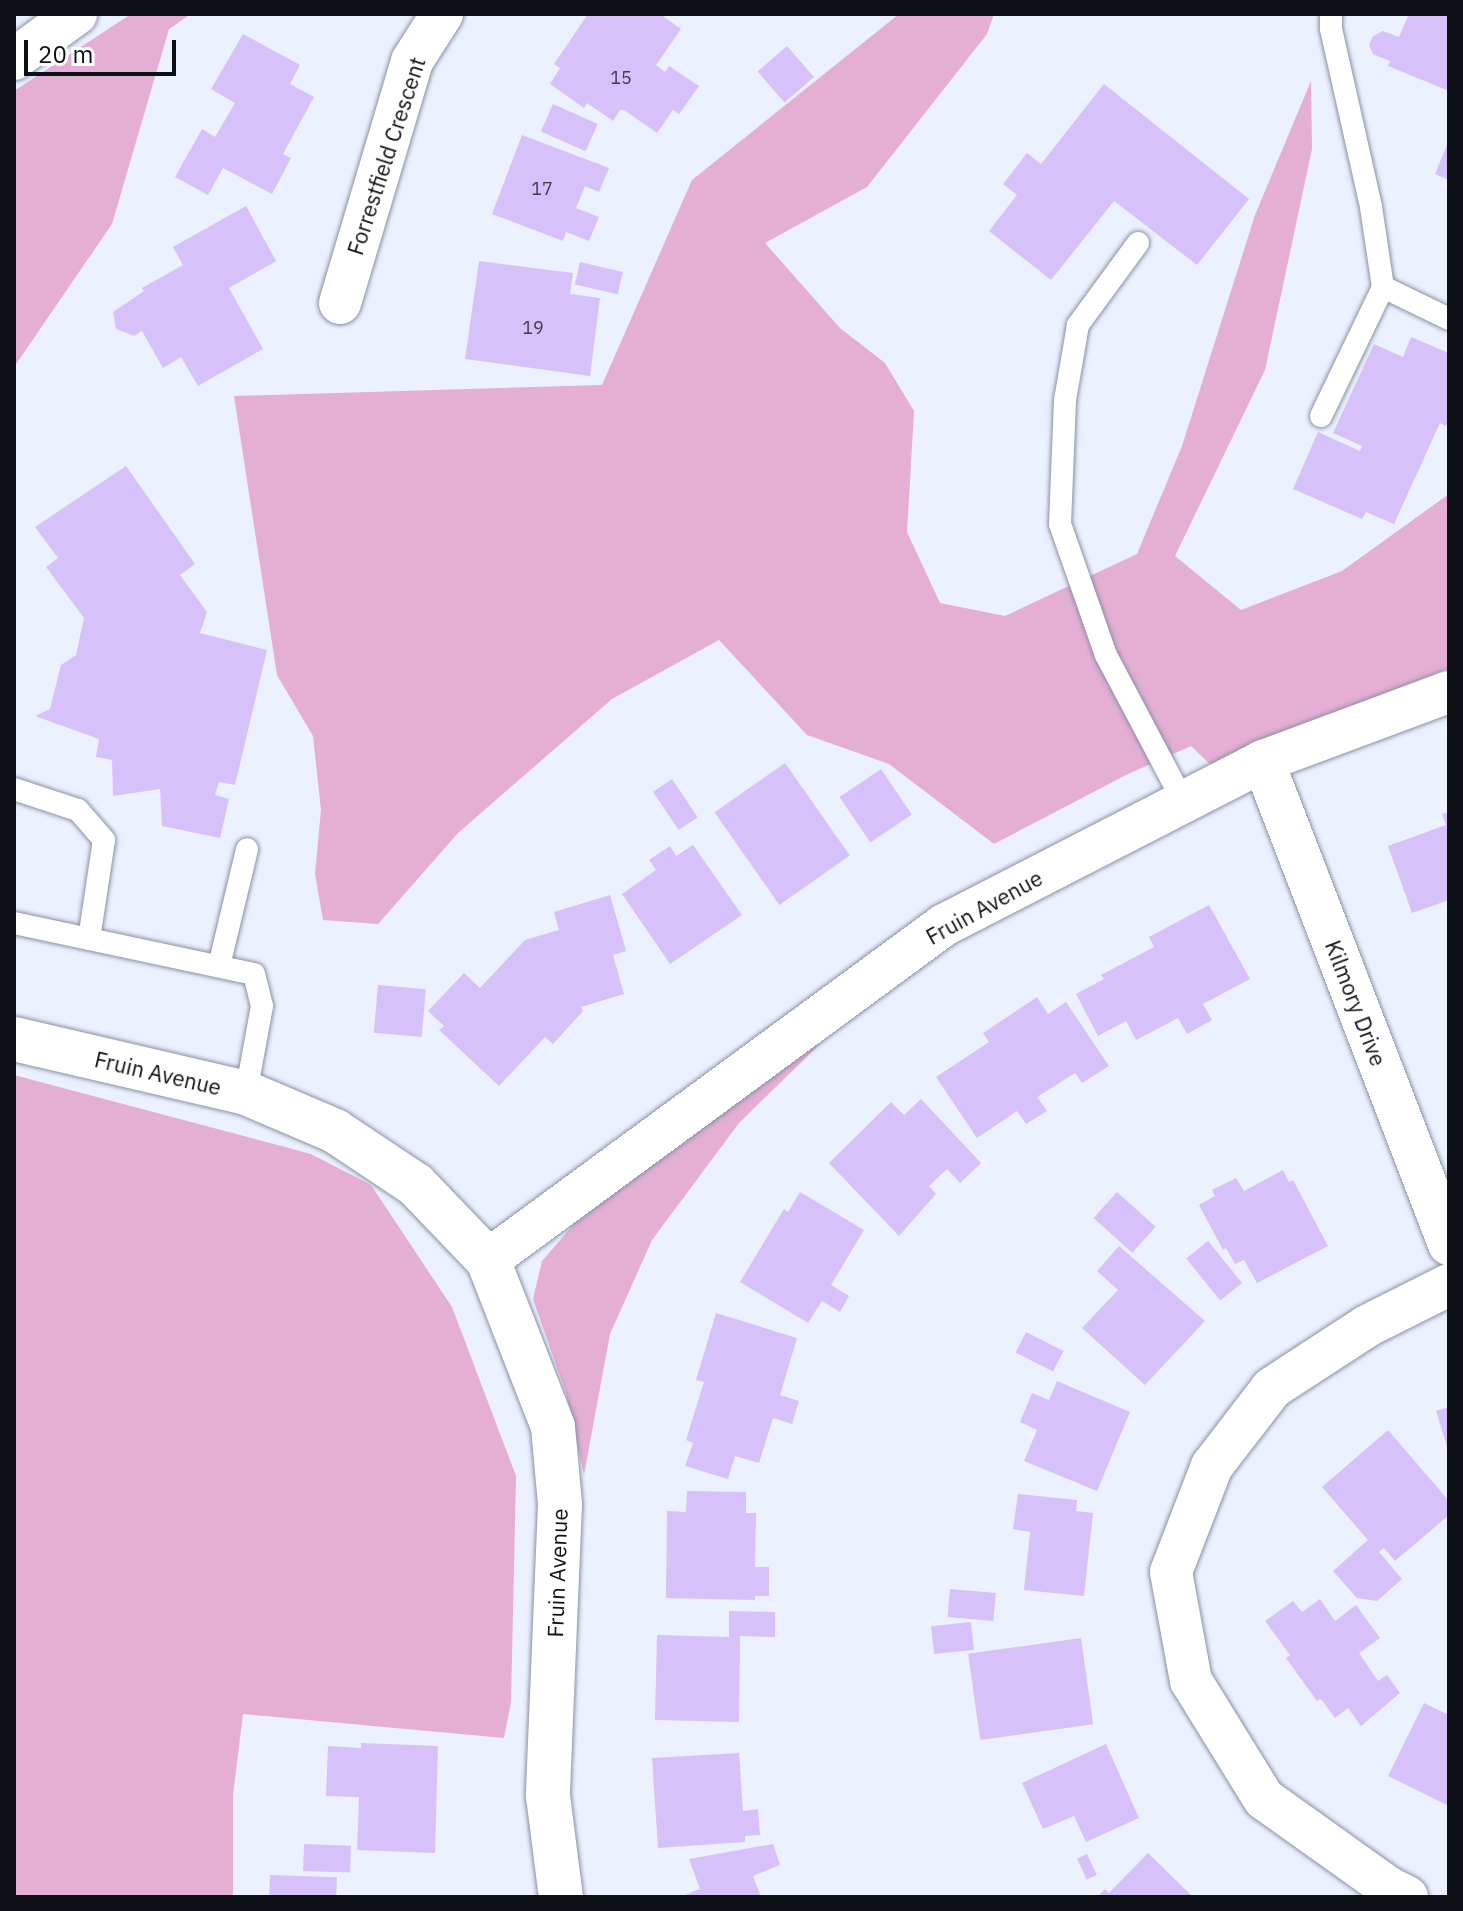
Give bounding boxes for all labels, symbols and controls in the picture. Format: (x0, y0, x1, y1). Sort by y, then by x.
scale bar (28, 24, 180, 74)
text: 20 m (38, 38, 93, 70)
street label: Forrestfield Crescent (342, 54, 430, 258)
house number: 15 (610, 67, 632, 89)
house number: 17 (531, 178, 553, 200)
house number: 19 (522, 317, 544, 339)
street label: Fruin Avenue (921, 864, 1047, 950)
street label: Kilmory Drive (1320, 936, 1392, 1070)
street label: Fruin Avenue (92, 1046, 224, 1100)
street label: Fruin Avenue (542, 1508, 572, 1638)

